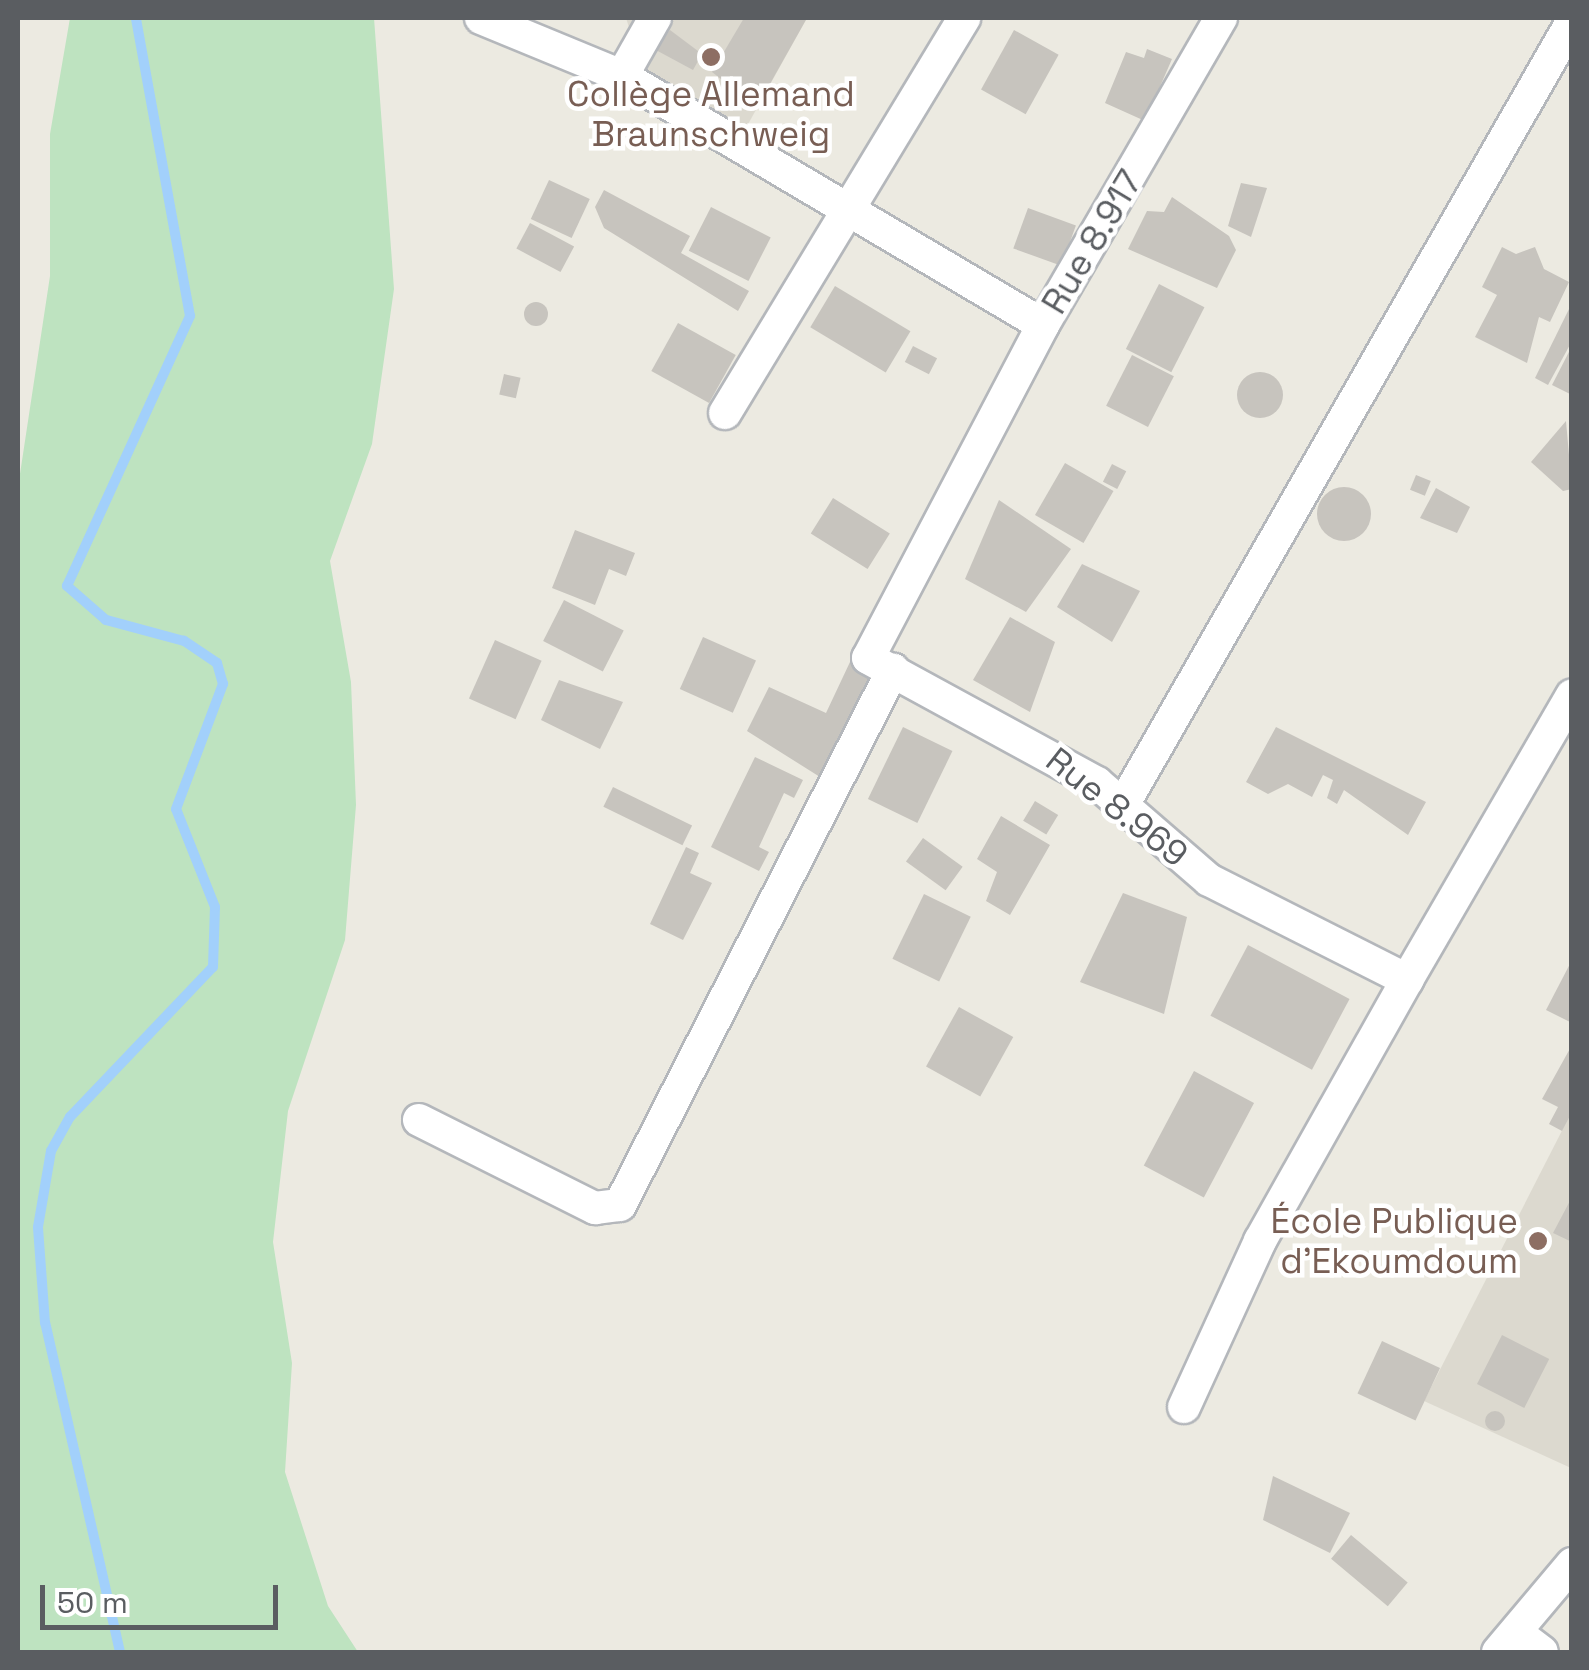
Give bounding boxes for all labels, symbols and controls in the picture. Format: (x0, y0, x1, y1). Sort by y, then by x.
marker: Collège Allemand Braunschweig (700, 46, 722, 68)
place label: Collège Allemand Braunschweig (567, 73, 855, 155)
street label: Rue 8.917 (1033, 163, 1151, 321)
street label: Rue 8.969 (1038, 739, 1196, 875)
place label: École Publique d'Ekoumdoum (1271, 1200, 1518, 1282)
marker: École Publique d'Ekoumdoum (1527, 1230, 1549, 1252)
scale bar (45, 1565, 282, 1627)
text: 50 m (57, 1583, 128, 1622)

